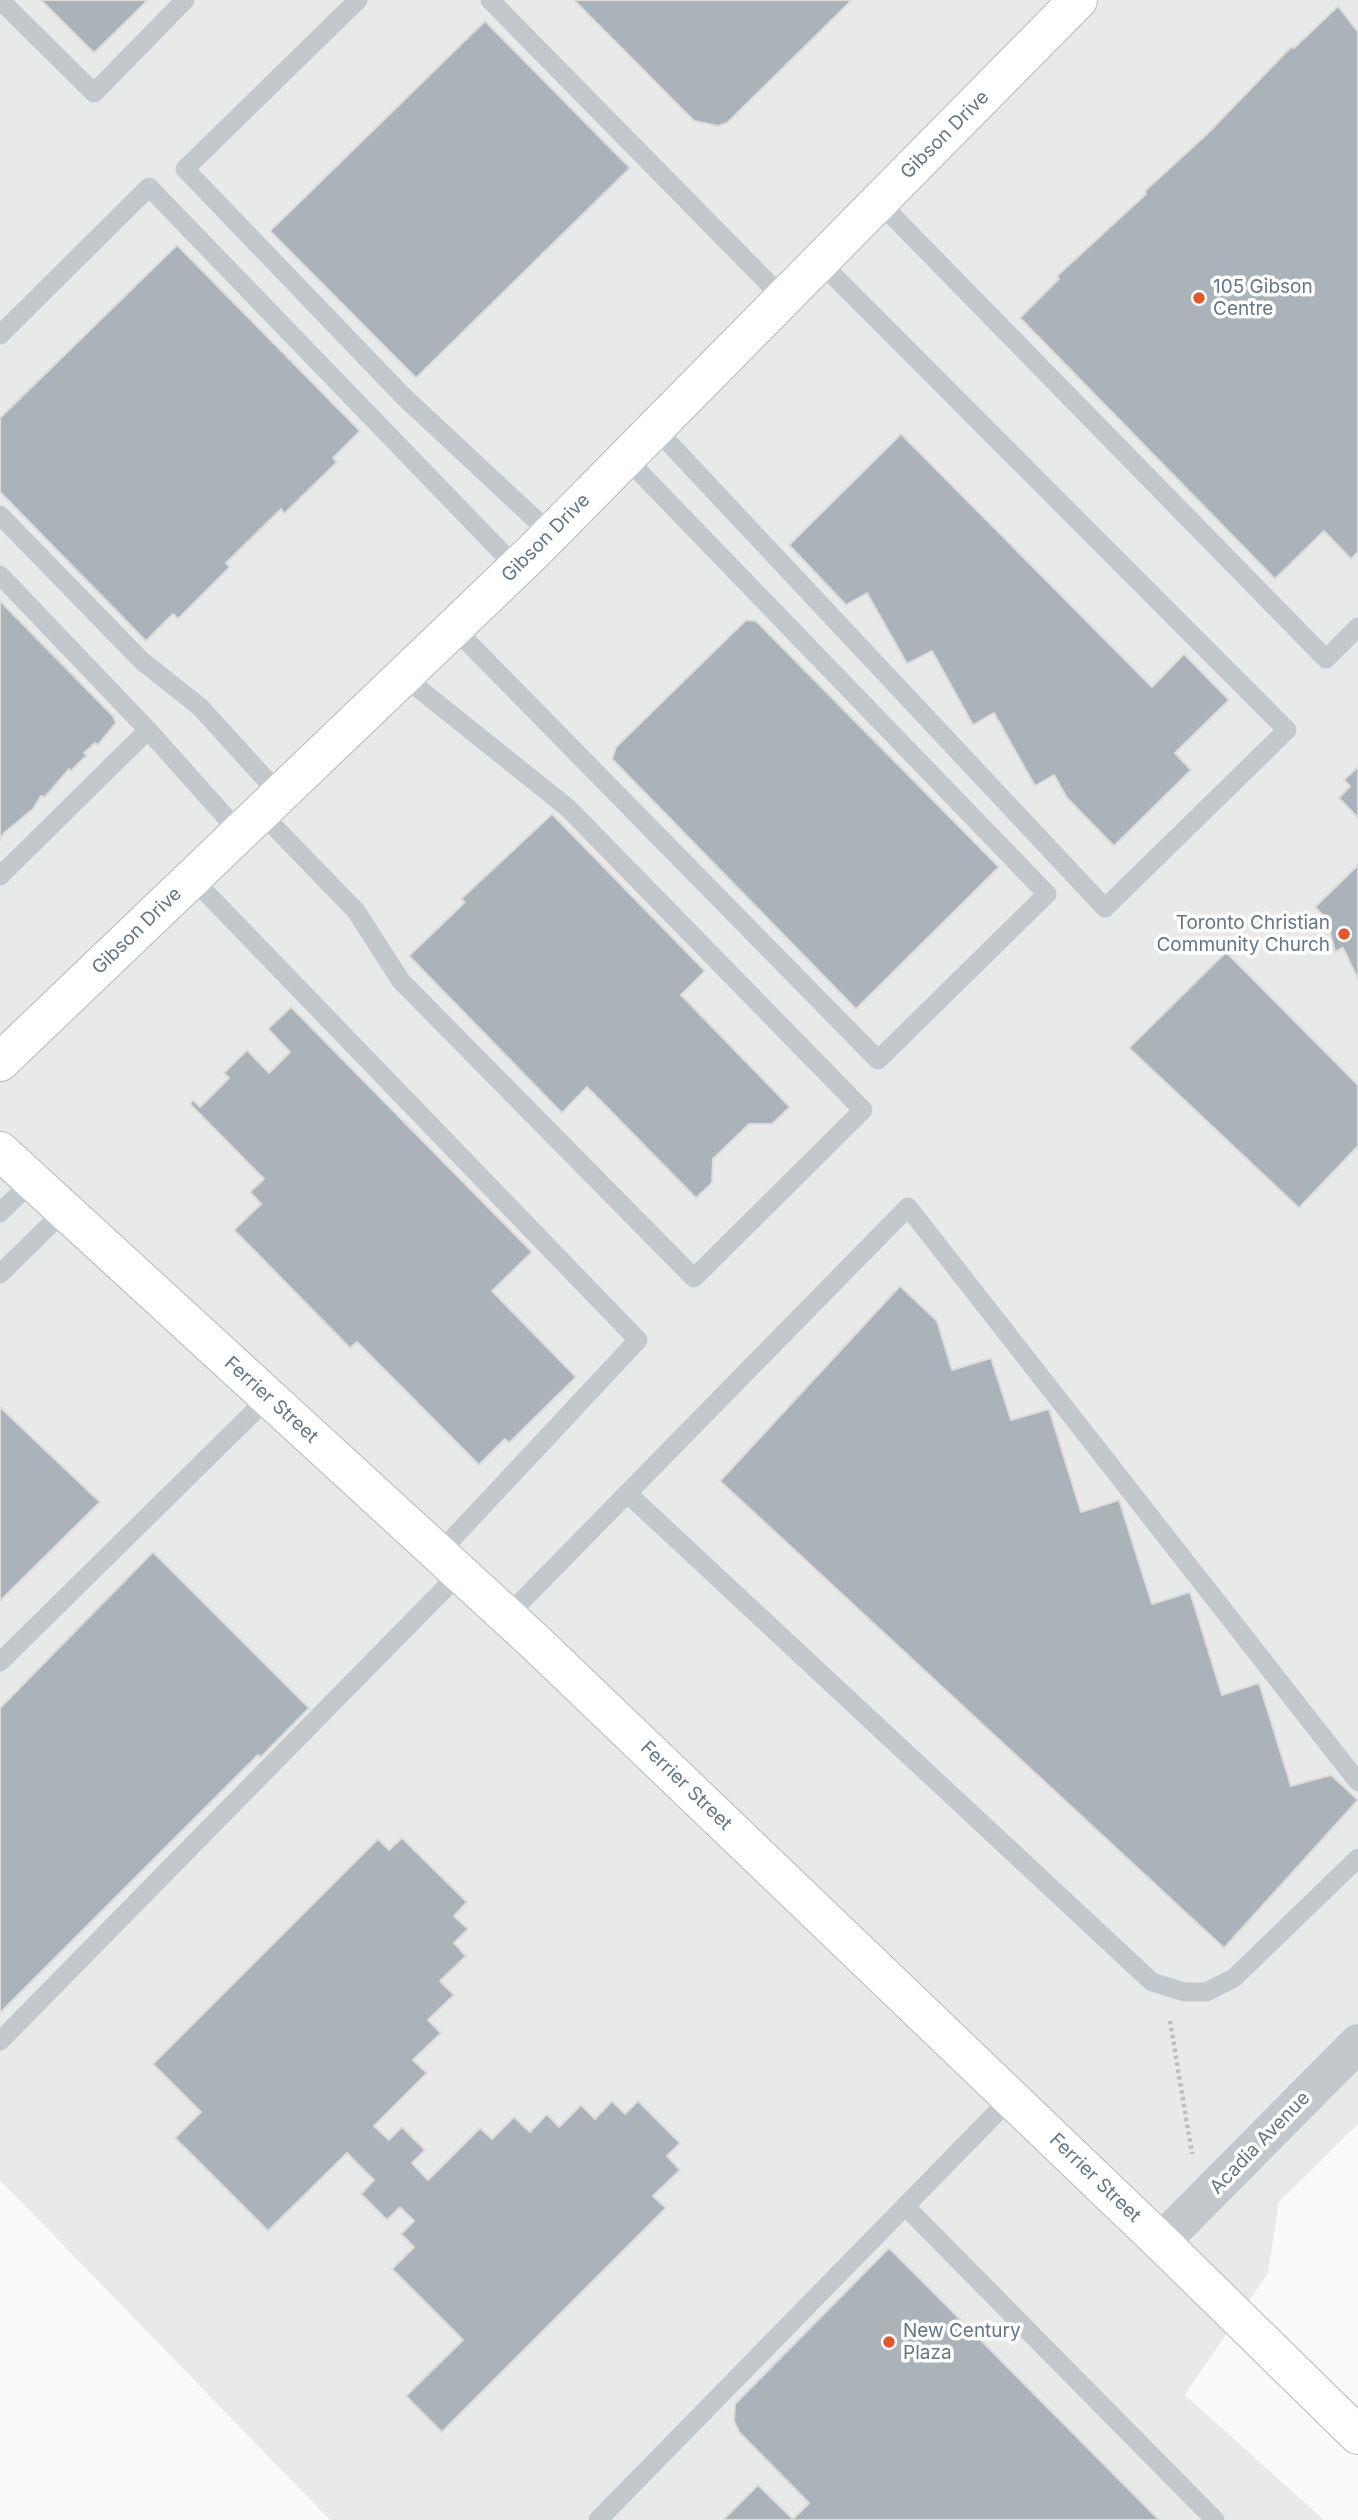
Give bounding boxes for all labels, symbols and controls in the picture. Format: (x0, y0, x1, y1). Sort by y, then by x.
street label: Gibson Drive (896, 86, 994, 184)
place label: 105 Gibson Centre (1213, 276, 1313, 320)
marker: 105 Gibson Centre (1191, 290, 1207, 306)
street label: Gibson Drive (497, 489, 595, 587)
street label: Gibson Drive (88, 883, 186, 979)
place label: Toronto Christian Community Church (1156, 912, 1330, 956)
marker: Toronto Christian Community Church (1336, 926, 1352, 942)
street label: Ferrier Street (219, 1352, 323, 1448)
street label: Ferrier Street (636, 1737, 736, 1835)
street label: Acadia Avenue (1205, 2087, 1315, 2199)
street label: Ferrier Street (1045, 2129, 1145, 2227)
place label: New Century Plaza (903, 2320, 1021, 2364)
marker: New Century Plaza (881, 2334, 897, 2350)

